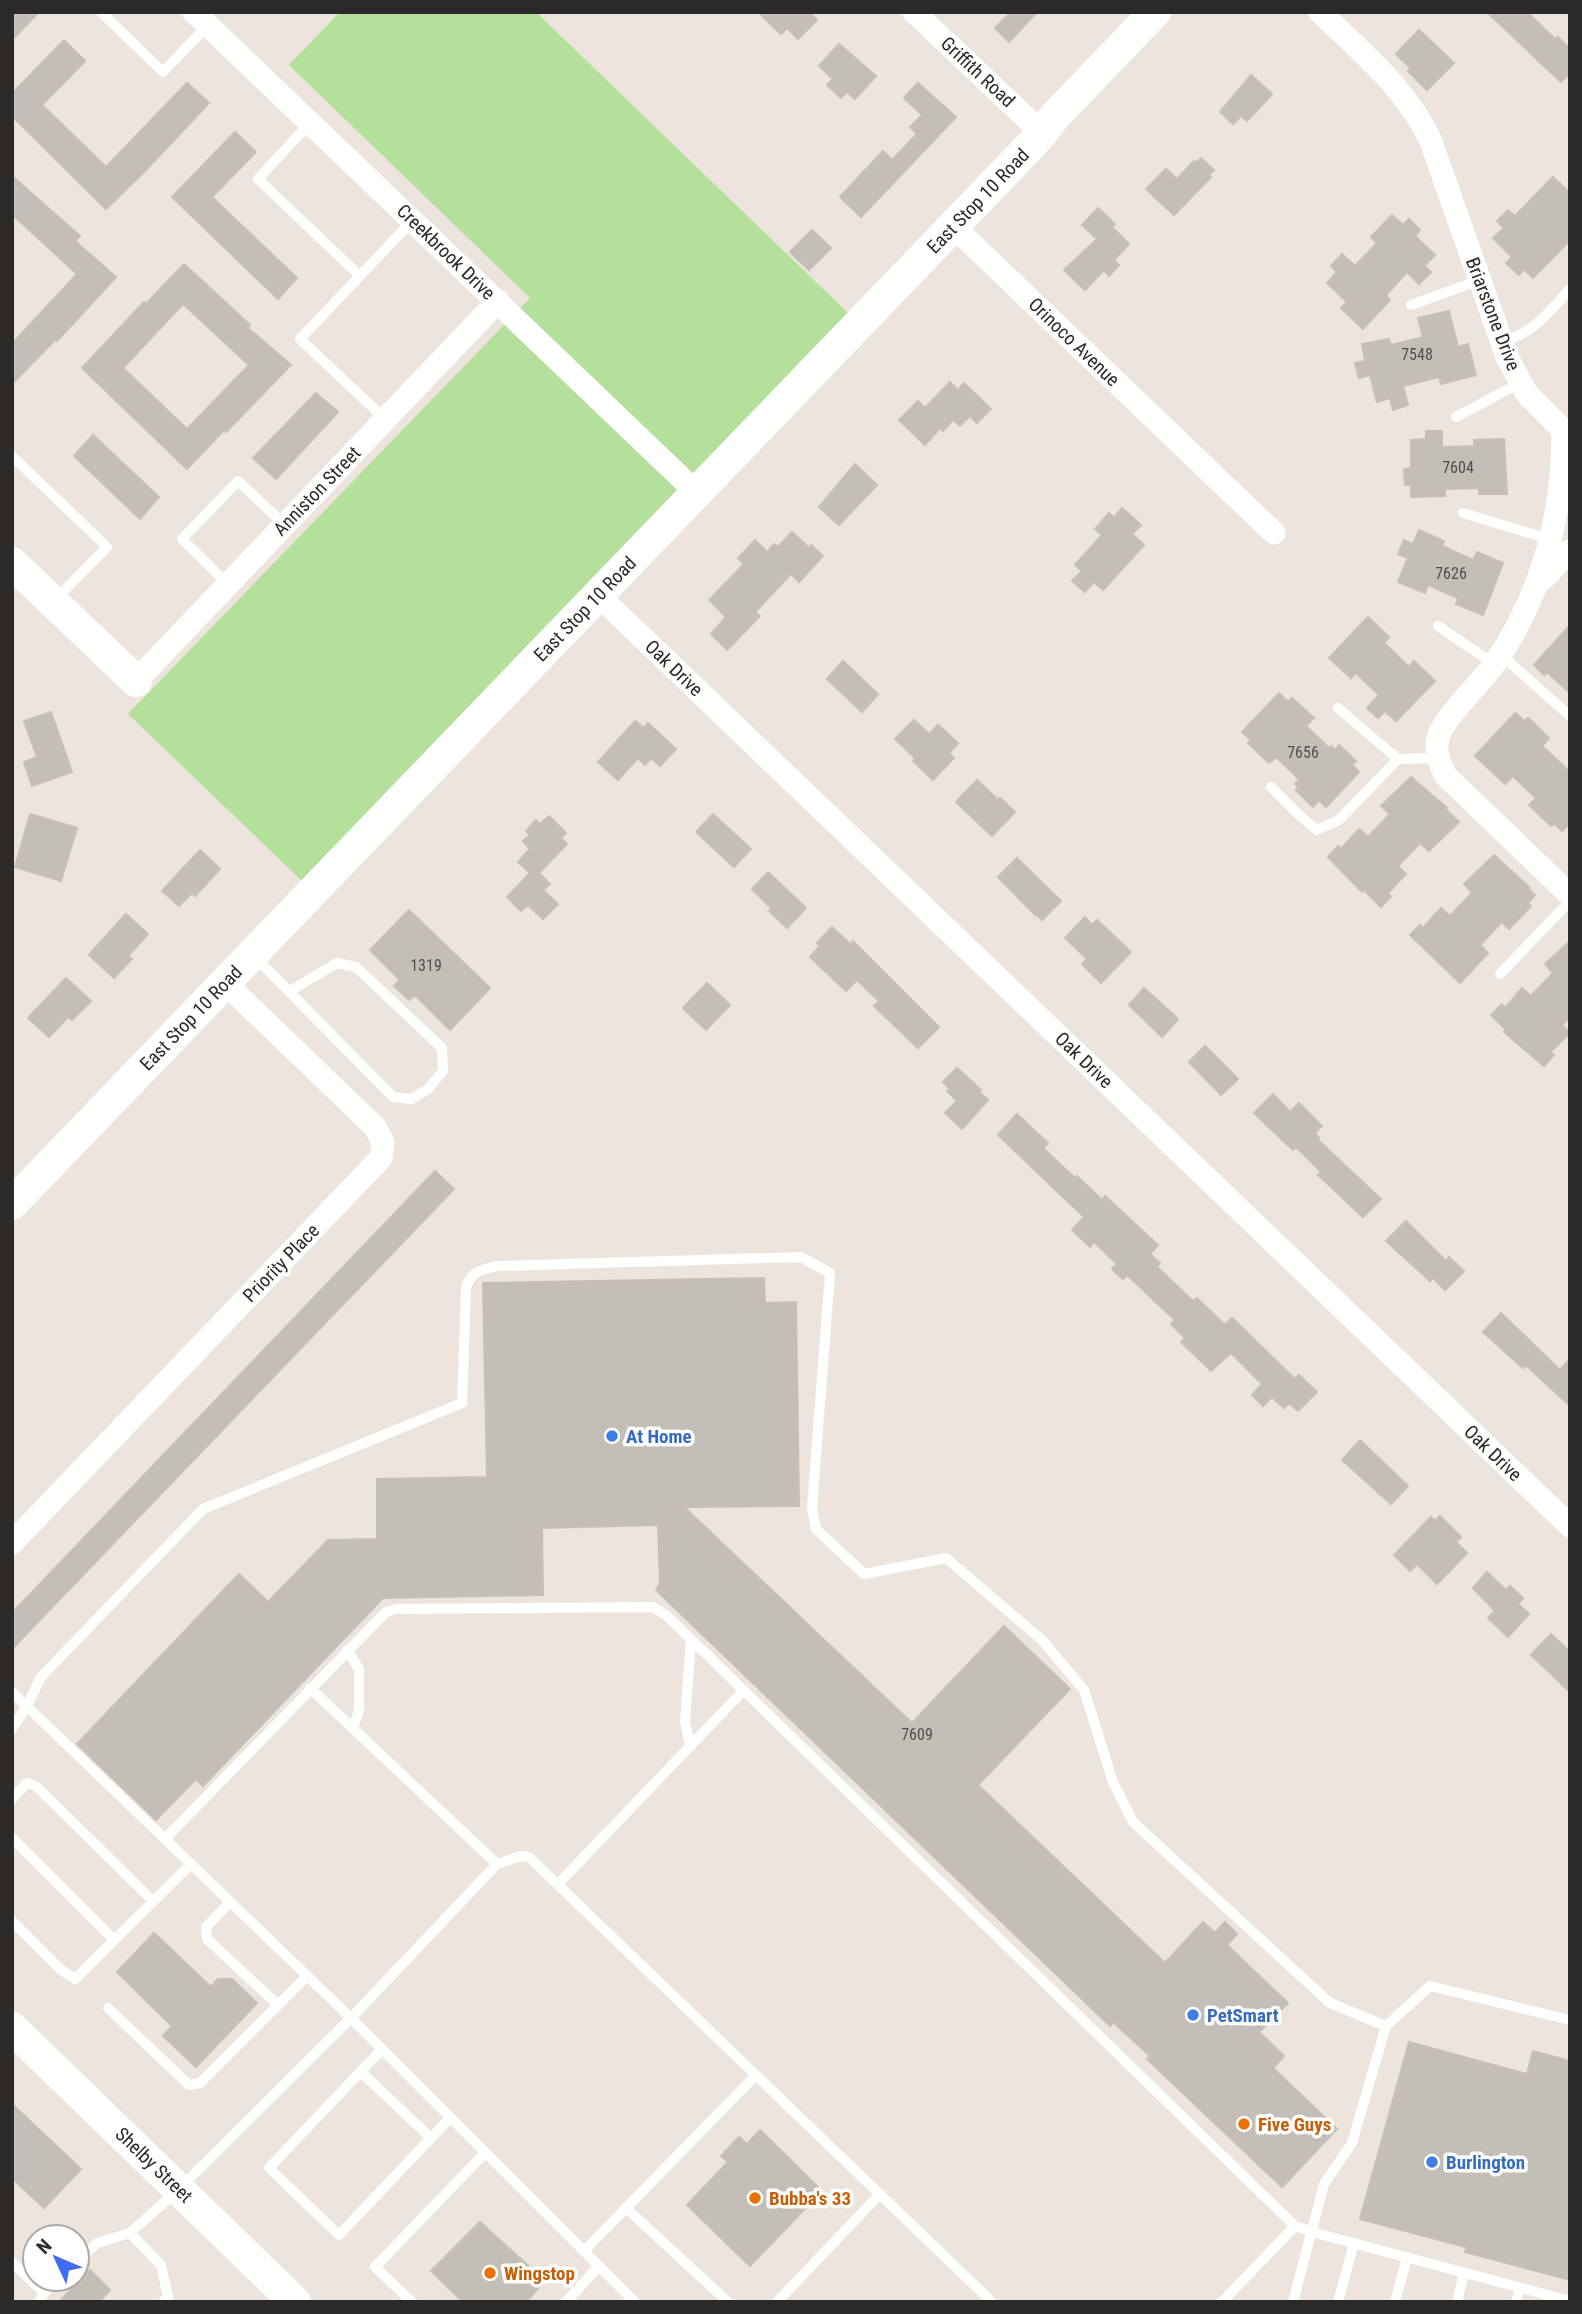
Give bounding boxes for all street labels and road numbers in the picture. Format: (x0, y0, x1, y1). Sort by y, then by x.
street label: Griffith Road (936, 32, 1020, 112)
street label: East Stop 10 Road (922, 144, 1034, 258)
street label: Creekbrook Drive (392, 199, 500, 305)
street label: Briarstone Drive (1461, 254, 1525, 374)
street label: Orinoco Avenue (1024, 293, 1124, 391)
street label: Anniston Street (269, 441, 365, 541)
street label: East Stop 10 Road (529, 552, 641, 666)
street label: Oak Drive (640, 635, 708, 701)
street label: East Stop 10 Road (135, 961, 247, 1075)
street label: Oak Drive (1050, 1027, 1118, 1093)
street label: Priority Place (238, 1219, 324, 1307)
street label: Oak Drive (1459, 1420, 1527, 1486)
street label: Shelby Street (111, 2123, 197, 2207)

